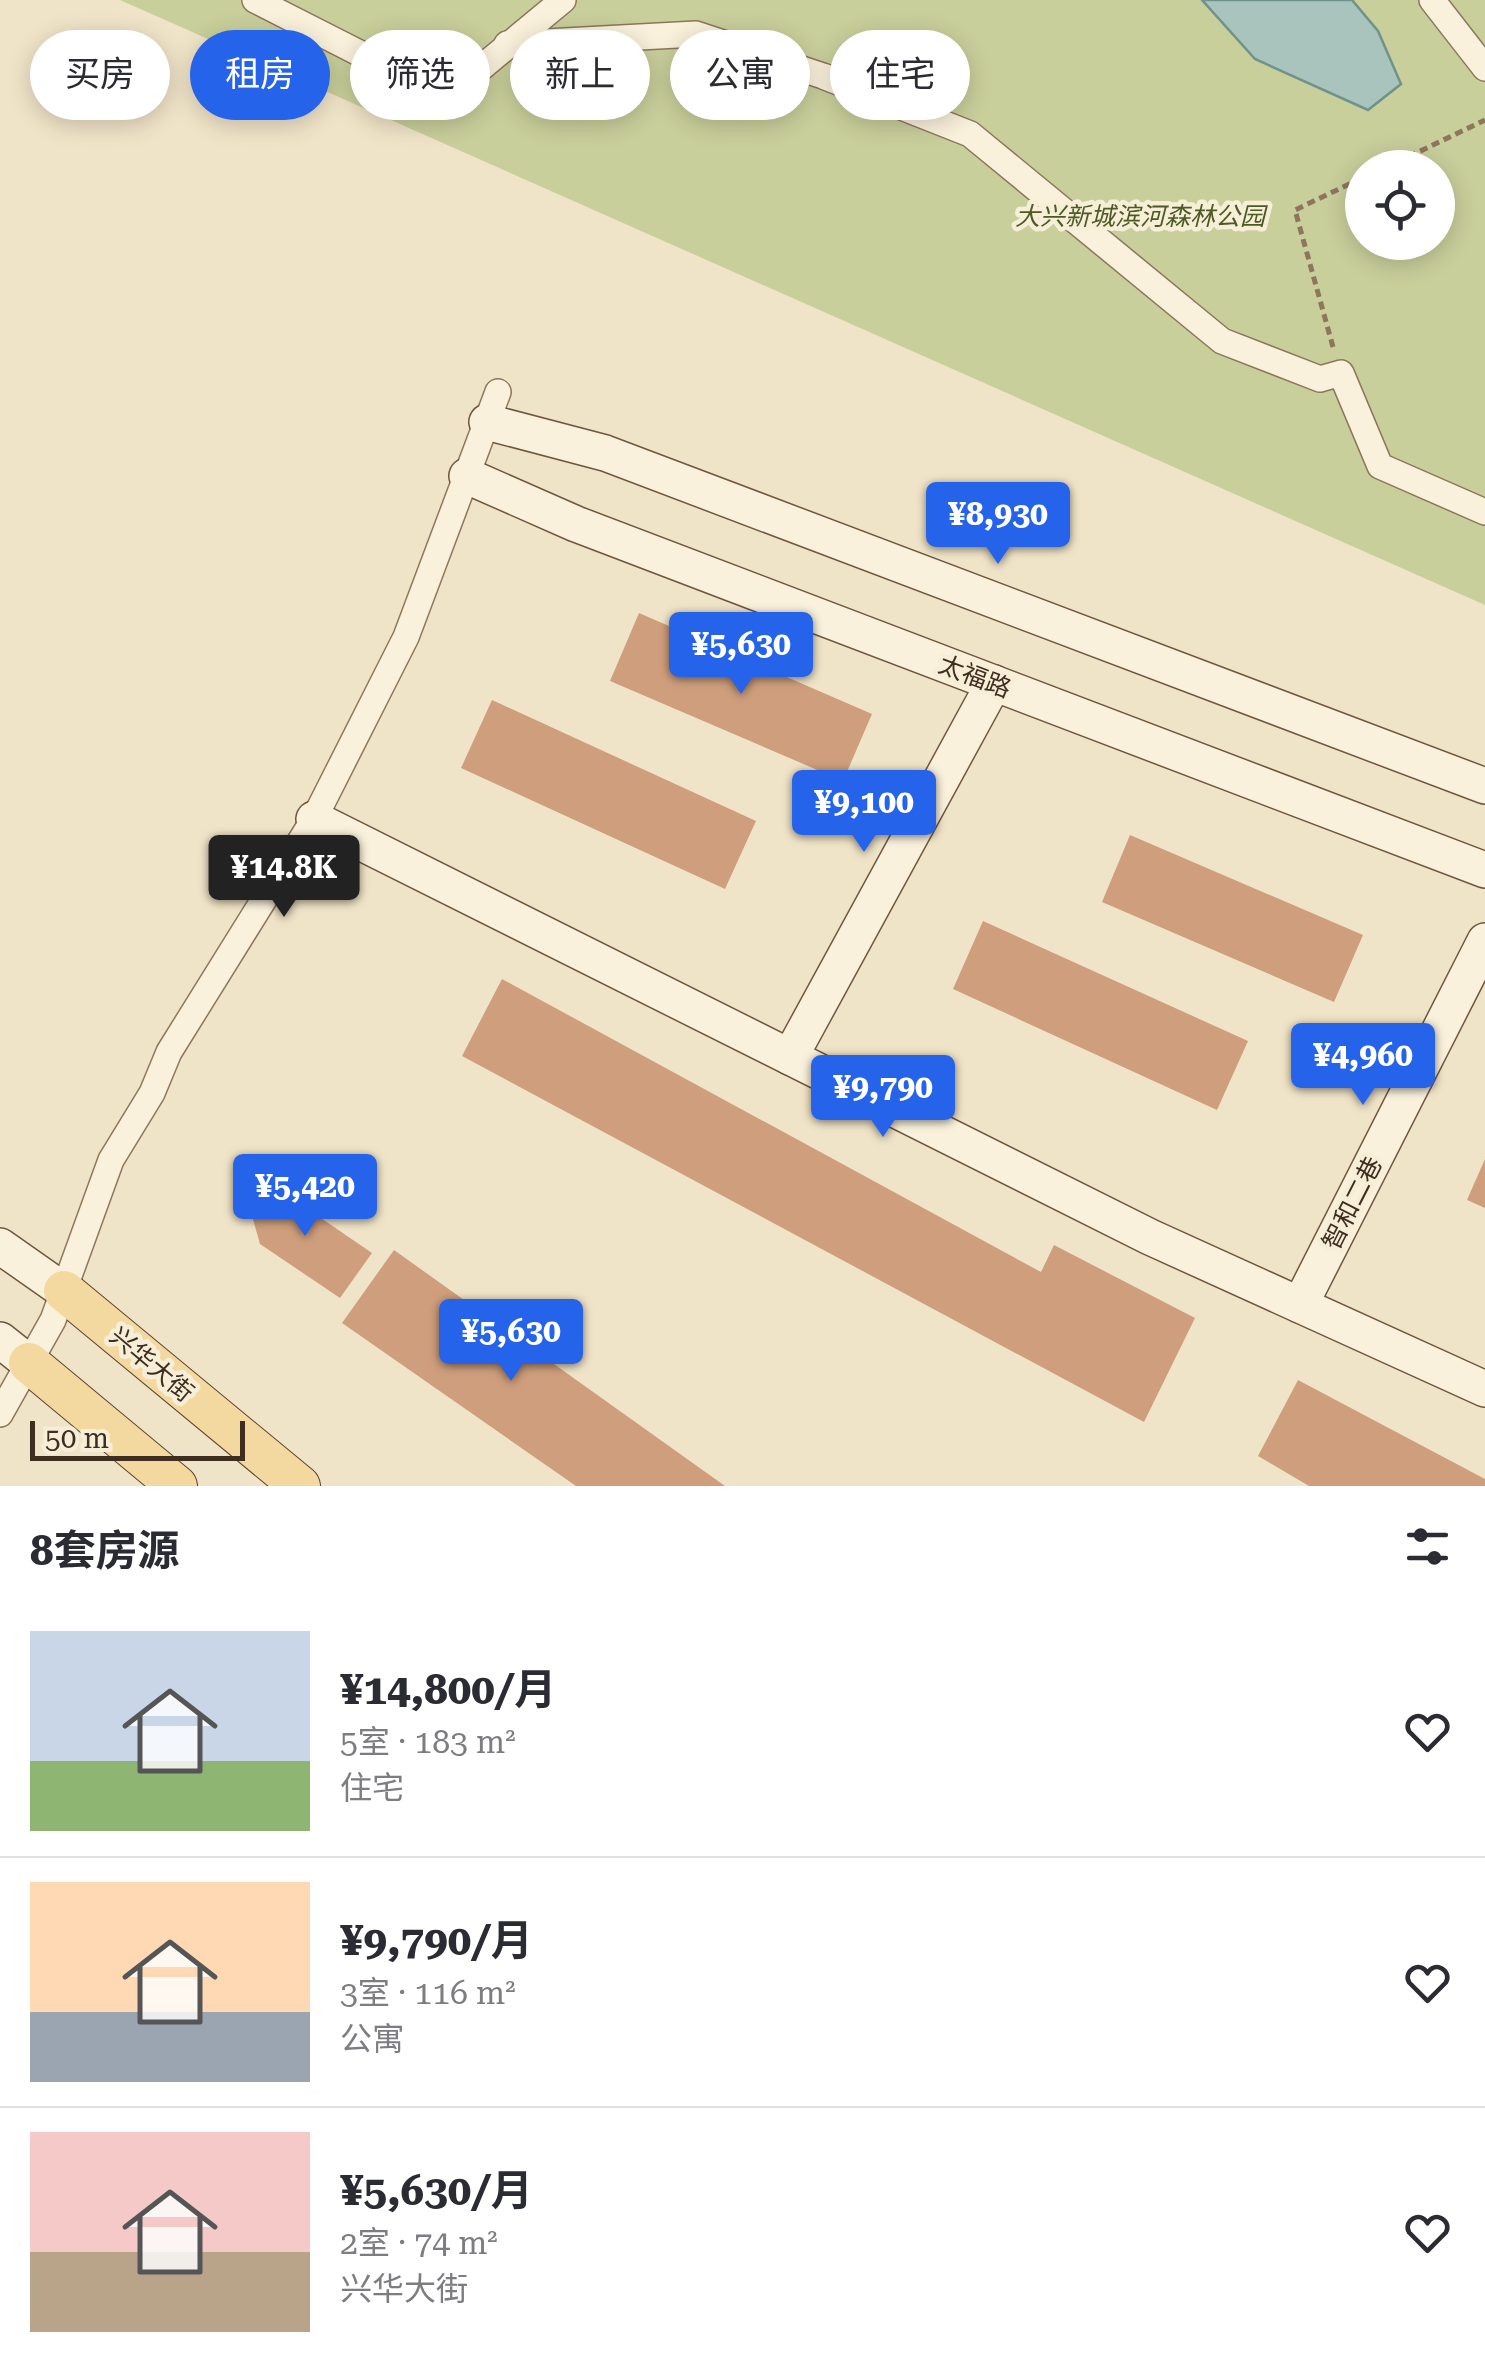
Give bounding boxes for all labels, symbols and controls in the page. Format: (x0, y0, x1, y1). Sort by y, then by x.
chip: 买房 (30, 30, 170, 120)
chip: 租房 (190, 30, 330, 120)
chip: 筛选 (350, 30, 490, 120)
chip: 新上 (510, 30, 650, 120)
chip: 公寓 (670, 30, 810, 120)
chip: 住宅 (830, 30, 970, 120)
map controls (1345, 150, 1455, 260)
button: locate (1345, 150, 1455, 260)
park label: 大兴新城滨河森林公园 (1015, 202, 1268, 231)
pin: ¥8,930 (917, 482, 1079, 567)
text: ¥8,930 (948, 495, 1048, 533)
pin: ¥5,630 (660, 612, 822, 697)
text: ¥5,630 (691, 625, 791, 663)
street label: 太福路 (935, 649, 1015, 703)
pin: ¥9,100 (783, 770, 945, 855)
text: ¥9,100 (814, 783, 914, 821)
pin: ¥14.8K (203, 835, 365, 920)
text: ¥14.8K (231, 848, 337, 886)
pin: ¥4,960 (1282, 1023, 1444, 1108)
text: ¥4,960 (1313, 1036, 1413, 1074)
pin: ¥9,790 (802, 1055, 964, 1140)
text: ¥9,790 (833, 1068, 933, 1106)
street label: 智和二巷 (1317, 1152, 1388, 1254)
pin: ¥5,420 (224, 1154, 386, 1239)
text: ¥5,420 (255, 1167, 355, 1205)
pin: ¥5,630 (430, 1299, 592, 1384)
text: ¥5,630 (461, 1312, 561, 1350)
street label: 兴华大街 (104, 1321, 199, 1408)
scale bar (30, 1416, 245, 1460)
text: 50 m (45, 1422, 109, 1455)
icon: filters (1400, 1519, 1455, 1574)
text: 8套房源 (30, 1526, 180, 1575)
text: ¥14,800/月 (340, 1665, 556, 1714)
icon: home (110, 1671, 230, 1791)
icon: heart (1400, 1704, 1455, 1759)
text: 5室 · 183 m² (340, 1723, 516, 1761)
text: 住宅 (340, 1769, 404, 1807)
text: ¥9,790/月 (340, 1916, 533, 1965)
icon: home (110, 1922, 230, 2042)
icon: heart (1400, 1955, 1455, 2010)
text: 3室 · 116 m² (340, 1974, 516, 2012)
text: 公寓 (340, 2020, 404, 2058)
text: ¥5,630/月 (340, 2166, 533, 2215)
icon: home (110, 2172, 230, 2292)
icon: heart (1400, 2205, 1455, 2260)
text: 2室 · 74 m² (340, 2224, 498, 2262)
text: 兴华大街 (340, 2270, 468, 2308)

